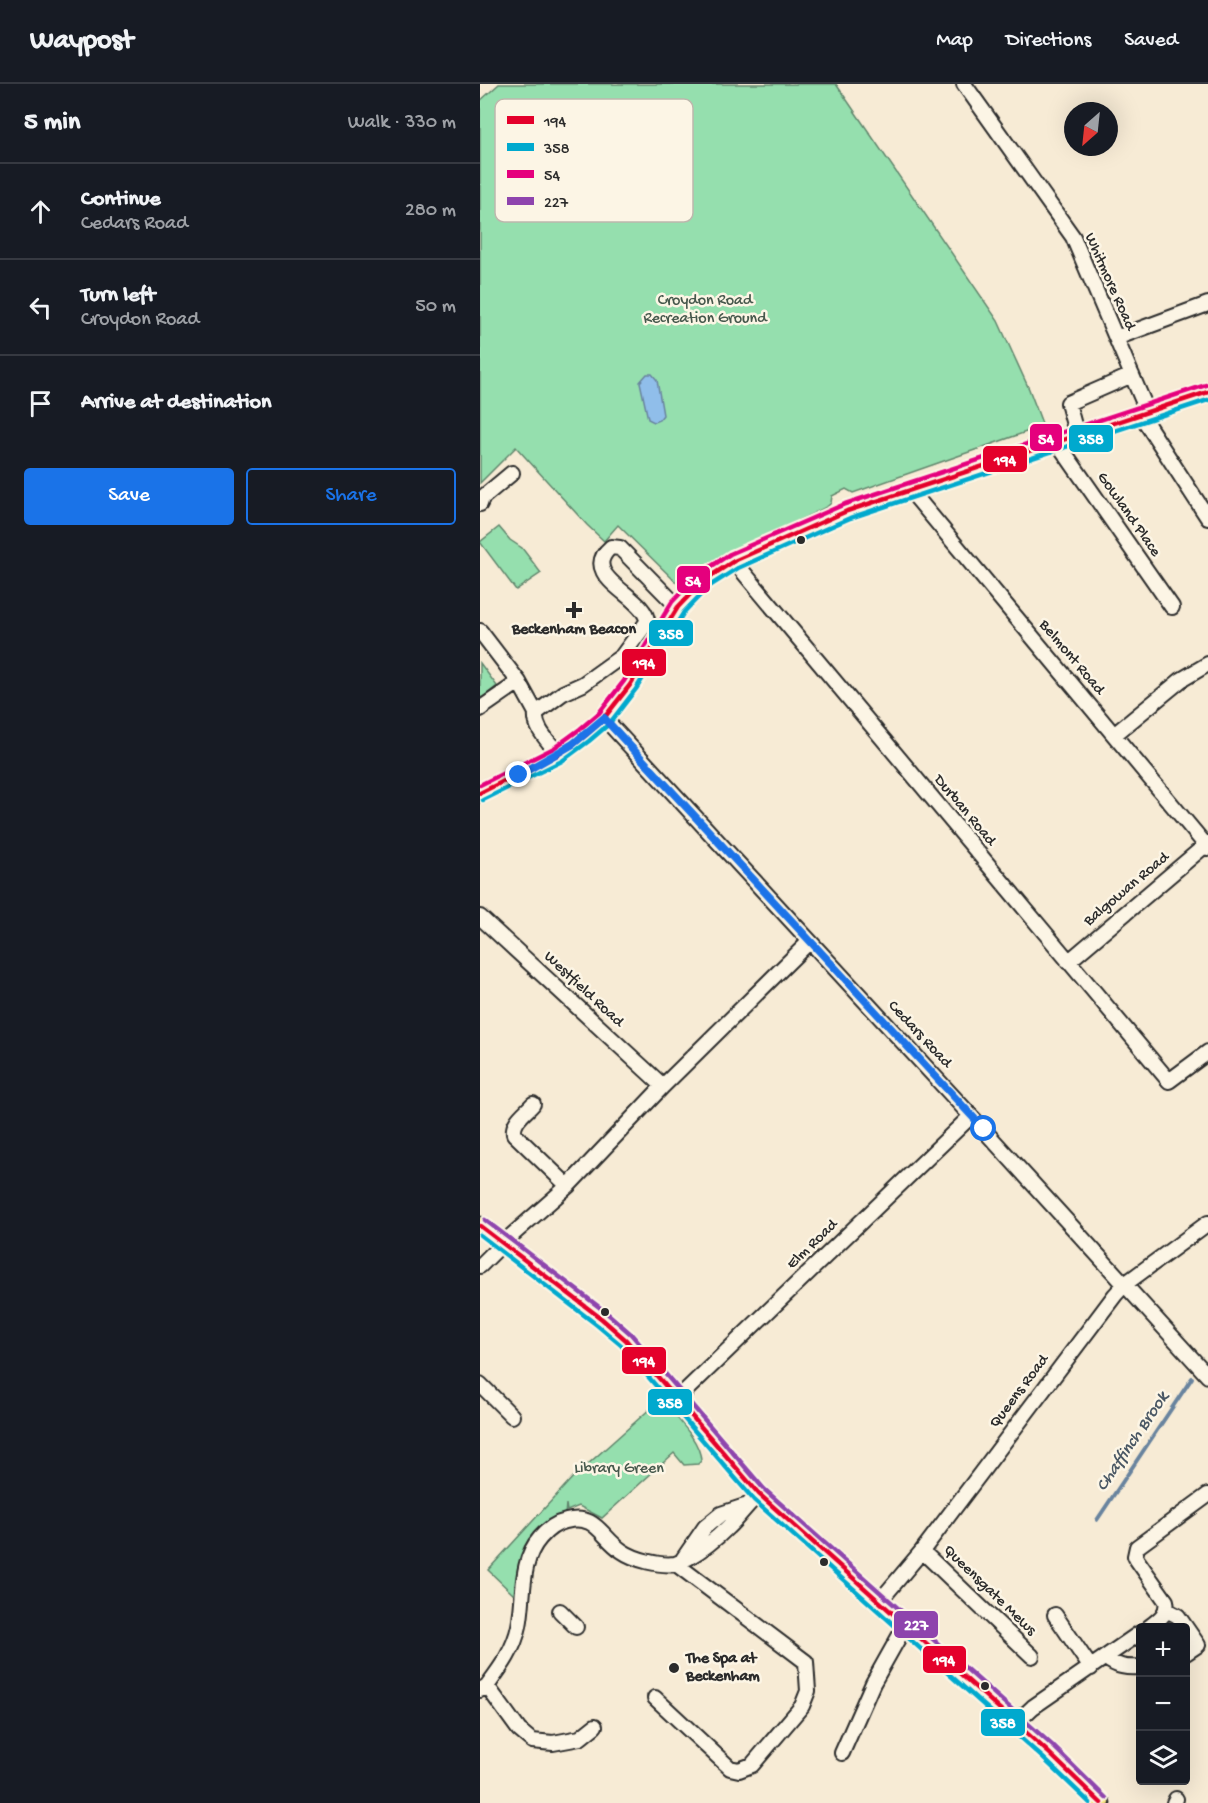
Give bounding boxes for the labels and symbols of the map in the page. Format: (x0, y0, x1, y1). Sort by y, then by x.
legend (495, 99, 693, 222)
north arrow (1064, 102, 1118, 156)
text: 194 (543, 114, 566, 133)
text: 358 (543, 141, 570, 160)
text: 54 (544, 168, 560, 187)
text: 227 (544, 195, 569, 214)
street label: Whitmore Road (1079, 230, 1140, 335)
park label: Croydon Road Recreation Ground (643, 292, 768, 329)
line badge: 54 (1029, 423, 1063, 452)
line badge: 358 (1068, 424, 1114, 453)
text: 54 (1038, 432, 1054, 451)
text: 358 (1077, 432, 1104, 451)
line badge: 194 (982, 445, 1028, 473)
text: 194 (993, 453, 1016, 472)
street label: Gowland Place (1092, 469, 1165, 562)
unlabelled marker (795, 534, 807, 546)
line badge: 54 (676, 565, 711, 594)
text: 54 (685, 574, 701, 593)
marker: Beckenham Beacon (565, 601, 583, 619)
street label: Belmont Road (1033, 616, 1109, 701)
line badge: 358 (648, 619, 694, 647)
place label: Beckenham Beacon (511, 621, 636, 640)
text: 358 (657, 627, 684, 646)
line badge: 194 (621, 648, 667, 677)
text: 194 (632, 656, 655, 675)
route end (505, 761, 531, 787)
street label: Durban Road (928, 771, 1000, 852)
street label: Balgowan Road (1080, 848, 1175, 932)
street label: Westfield Road (539, 948, 628, 1033)
street label: Cedars Road (883, 997, 956, 1074)
route start (970, 1115, 996, 1141)
street label: Elm Road (784, 1215, 844, 1274)
unlabelled marker (599, 1306, 611, 1318)
line badge: 194 (621, 1346, 667, 1375)
street label: Queens Road (986, 1350, 1055, 1432)
text: 194 (632, 1354, 655, 1373)
water label: Chaffinch Brook (1092, 1387, 1175, 1496)
line badge: 358 (647, 1388, 693, 1416)
text: 358 (656, 1396, 683, 1415)
park label: Library Green (574, 1460, 664, 1479)
street label: Queensgate Mews (938, 1542, 1040, 1641)
unlabelled marker (818, 1556, 830, 1568)
line badge: 227 (893, 1610, 939, 1639)
text: 227 (904, 1618, 929, 1637)
line badge: 194 (922, 1645, 967, 1674)
place label: The Spa at Beckenham (684, 1650, 760, 1687)
text: 194 (932, 1653, 955, 1672)
marker: The Spa at Beckenham (667, 1661, 681, 1675)
unlabelled marker (979, 1680, 991, 1692)
line badge: 358 (980, 1708, 1026, 1737)
text: 358 (989, 1716, 1016, 1735)

